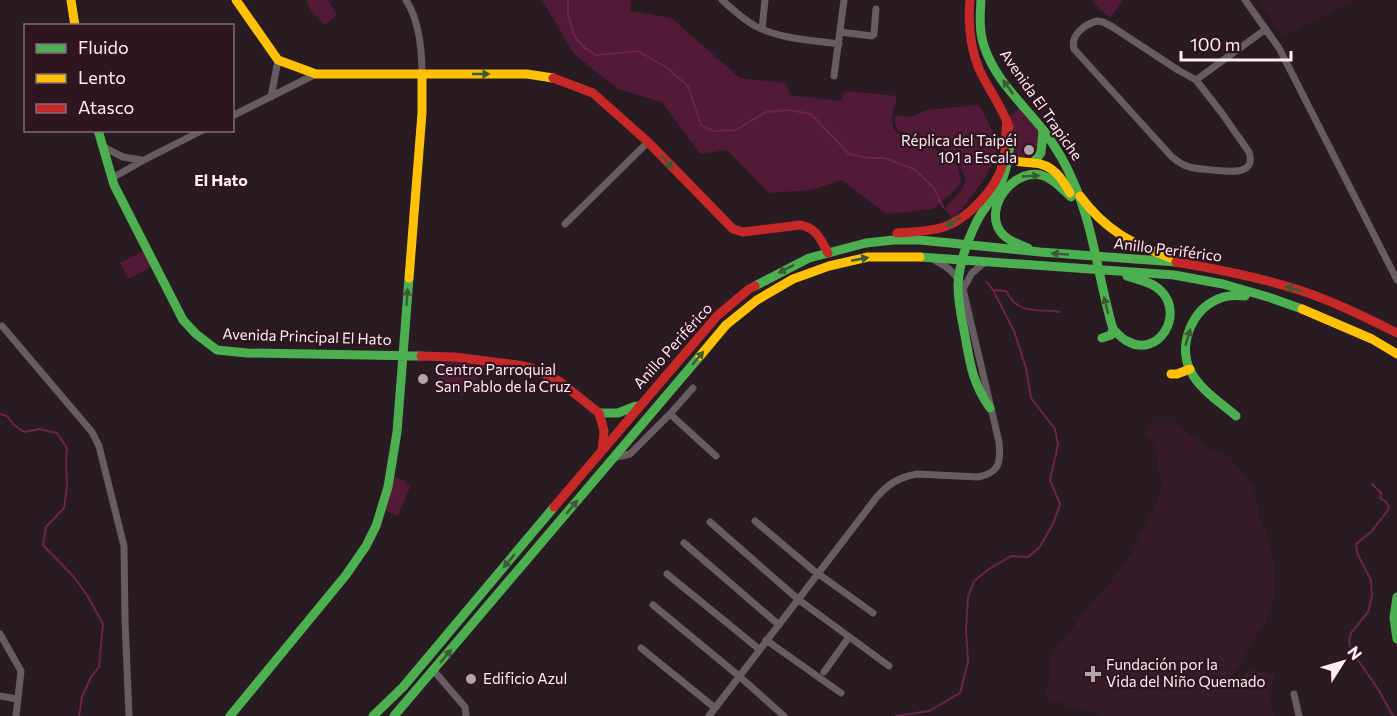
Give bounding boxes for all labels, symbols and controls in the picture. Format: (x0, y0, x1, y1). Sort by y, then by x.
legend (24, 24, 234, 132)
scale bar (1181, 24, 1290, 62)
text: 100 m (1190, 33, 1240, 55)
text: Fluido (78, 36, 129, 58)
street label: Avenida El Trapiche (997, 46, 1087, 163)
text: Lento (78, 66, 126, 88)
one-way arrow (471, 69, 490, 79)
one-way arrow (1002, 80, 1014, 96)
text: Atasco (78, 96, 134, 118)
place label: Réplica del Taipéi 101 a Escala (901, 131, 1017, 166)
marker: Réplica del Taipéi 101 a Escala (1022, 143, 1036, 157)
one-way arrow (660, 154, 674, 169)
district label: El Hato (194, 170, 248, 189)
one-way arrow (1022, 171, 1041, 180)
one-way arrow (944, 217, 961, 227)
street label: Anillo Periférico (1113, 233, 1223, 265)
one-way arrow (1050, 249, 1069, 259)
one-way arrow (851, 254, 870, 263)
one-way arrow (777, 264, 794, 274)
one-way arrow (1284, 283, 1303, 293)
one-way arrow (402, 288, 412, 307)
one-way arrow (1101, 296, 1111, 314)
street label: Anillo Periférico (629, 299, 715, 392)
street label: Avenida Principal El Hato (222, 324, 392, 348)
one-way arrow (1184, 327, 1193, 345)
one-way arrow (691, 351, 704, 366)
place label: Centro Parroquial San Pablo de la Cruz (435, 360, 571, 395)
marker: Centro Parroquial San Pablo de la Cruz (416, 372, 430, 386)
one-way arrow (566, 499, 579, 515)
one-way arrow (503, 553, 516, 568)
north arrow (1313, 632, 1373, 692)
text: N (1344, 642, 1367, 663)
one-way arrow (440, 648, 453, 664)
place label: Fundación por la Vida del Niño Quemado (1106, 655, 1266, 690)
marker: Fundación por la Vida del Niño Quemado (1084, 665, 1102, 683)
place label: Edificio Azul (483, 669, 567, 687)
marker: Edificio Azul (464, 672, 478, 686)

